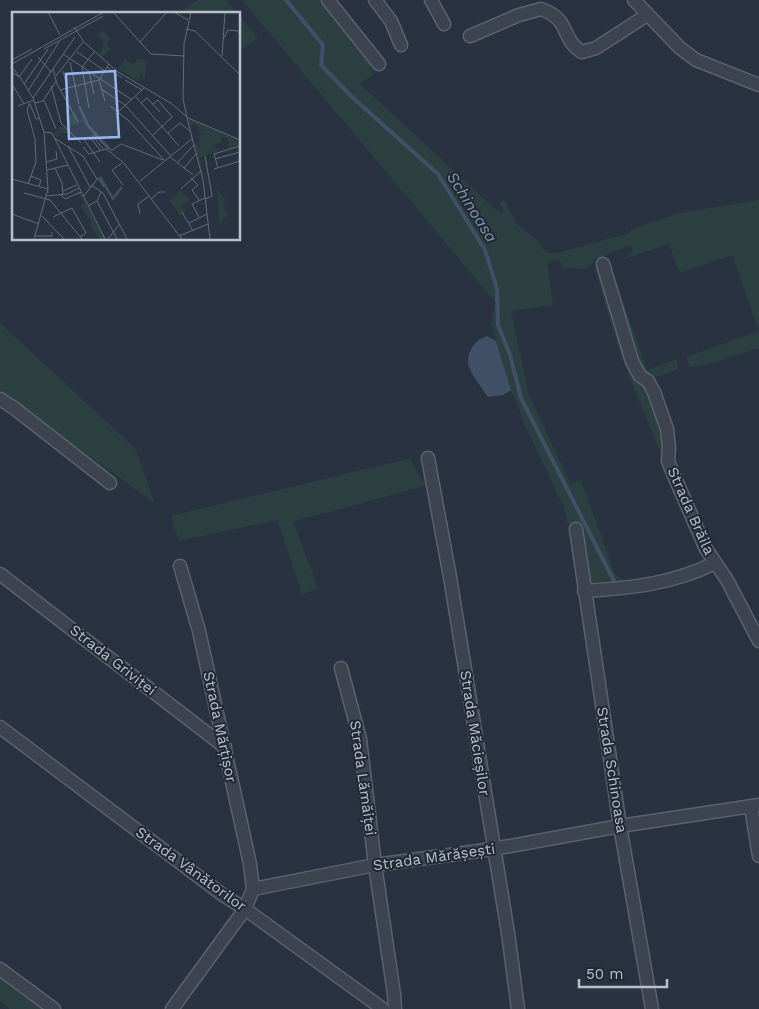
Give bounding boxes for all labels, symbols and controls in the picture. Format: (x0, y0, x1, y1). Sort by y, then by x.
inset map (12, 12, 240, 240)
water label: Schinoasa (443, 168, 501, 246)
street label: Strada Brăila (664, 464, 719, 558)
street label: Strada Griviței (66, 621, 160, 699)
street label: Strada Măcieșilor (456, 669, 494, 797)
street label: Strada Mărțișor (199, 670, 241, 784)
street label: Strada Schinoasa (593, 706, 631, 835)
street label: Strada Lămăiței (346, 719, 380, 837)
street label: Strada Vânătorilor (132, 823, 250, 915)
street label: Strada Mărășești (372, 840, 496, 874)
scale bar (579, 956, 666, 988)
text: 50 m (586, 965, 623, 983)

